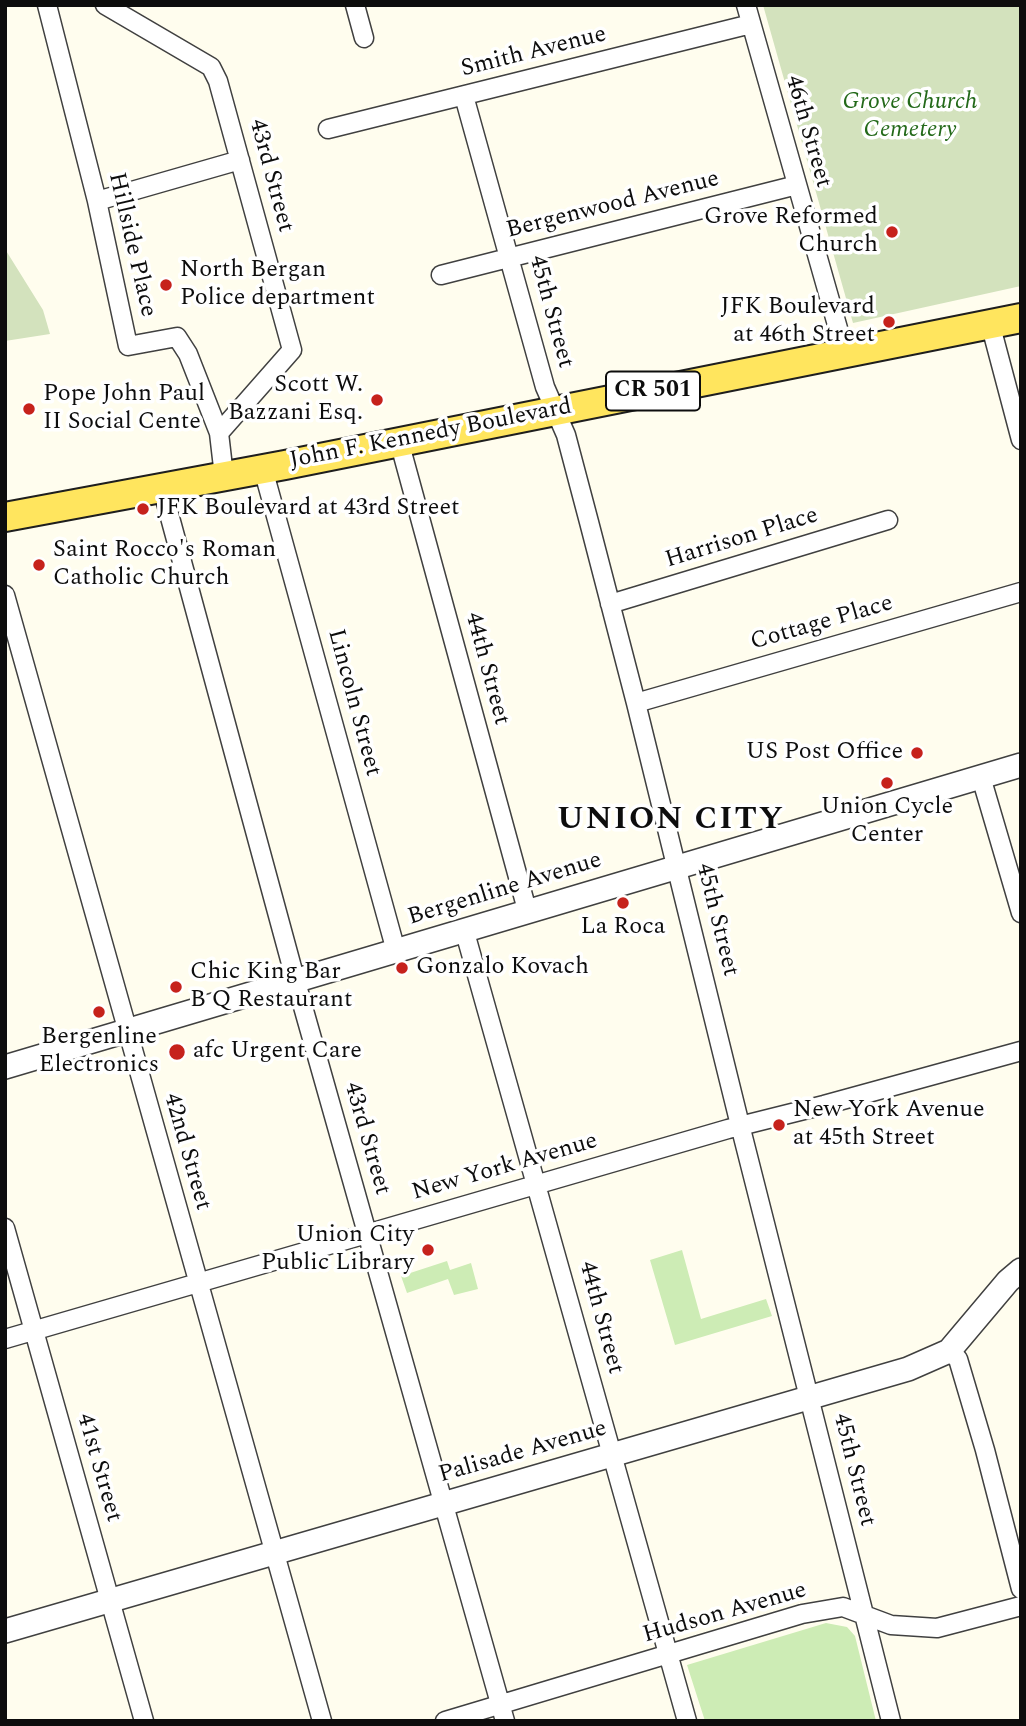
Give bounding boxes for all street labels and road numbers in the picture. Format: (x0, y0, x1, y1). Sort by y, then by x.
street label: Smith Avenue (458, 21, 610, 85)
street label: 46th Street (777, 73, 837, 191)
street label: 43rd Street (241, 116, 299, 236)
street label: Bergenwood Avenue (504, 166, 722, 246)
street label: Hillside Place (100, 170, 162, 320)
street label: 45th Street (521, 253, 579, 371)
road number: CR 501 (606, 372, 700, 410)
street label: John F. Kennedy Boulevard (287, 393, 575, 477)
street label: Harrison Place (662, 502, 822, 576)
street label: Cottage Place (748, 590, 896, 658)
street label: 44th Street (457, 610, 515, 728)
street label: Lincoln Street (320, 626, 386, 780)
street label: Bergenline Avenue (405, 847, 605, 933)
street label: 45th Street (688, 861, 744, 979)
street label: 43rd Street (336, 1079, 396, 1199)
street label: 42nd Street (156, 1090, 216, 1214)
street label: New York Avenue (409, 1128, 601, 1208)
street label: 44th Street (571, 1259, 629, 1377)
street label: 41st Street (69, 1410, 127, 1526)
street label: 45th Street (825, 1411, 881, 1529)
street label: Palisade Avenue (436, 1415, 610, 1491)
street label: Hudson Avenue (640, 1577, 810, 1651)

